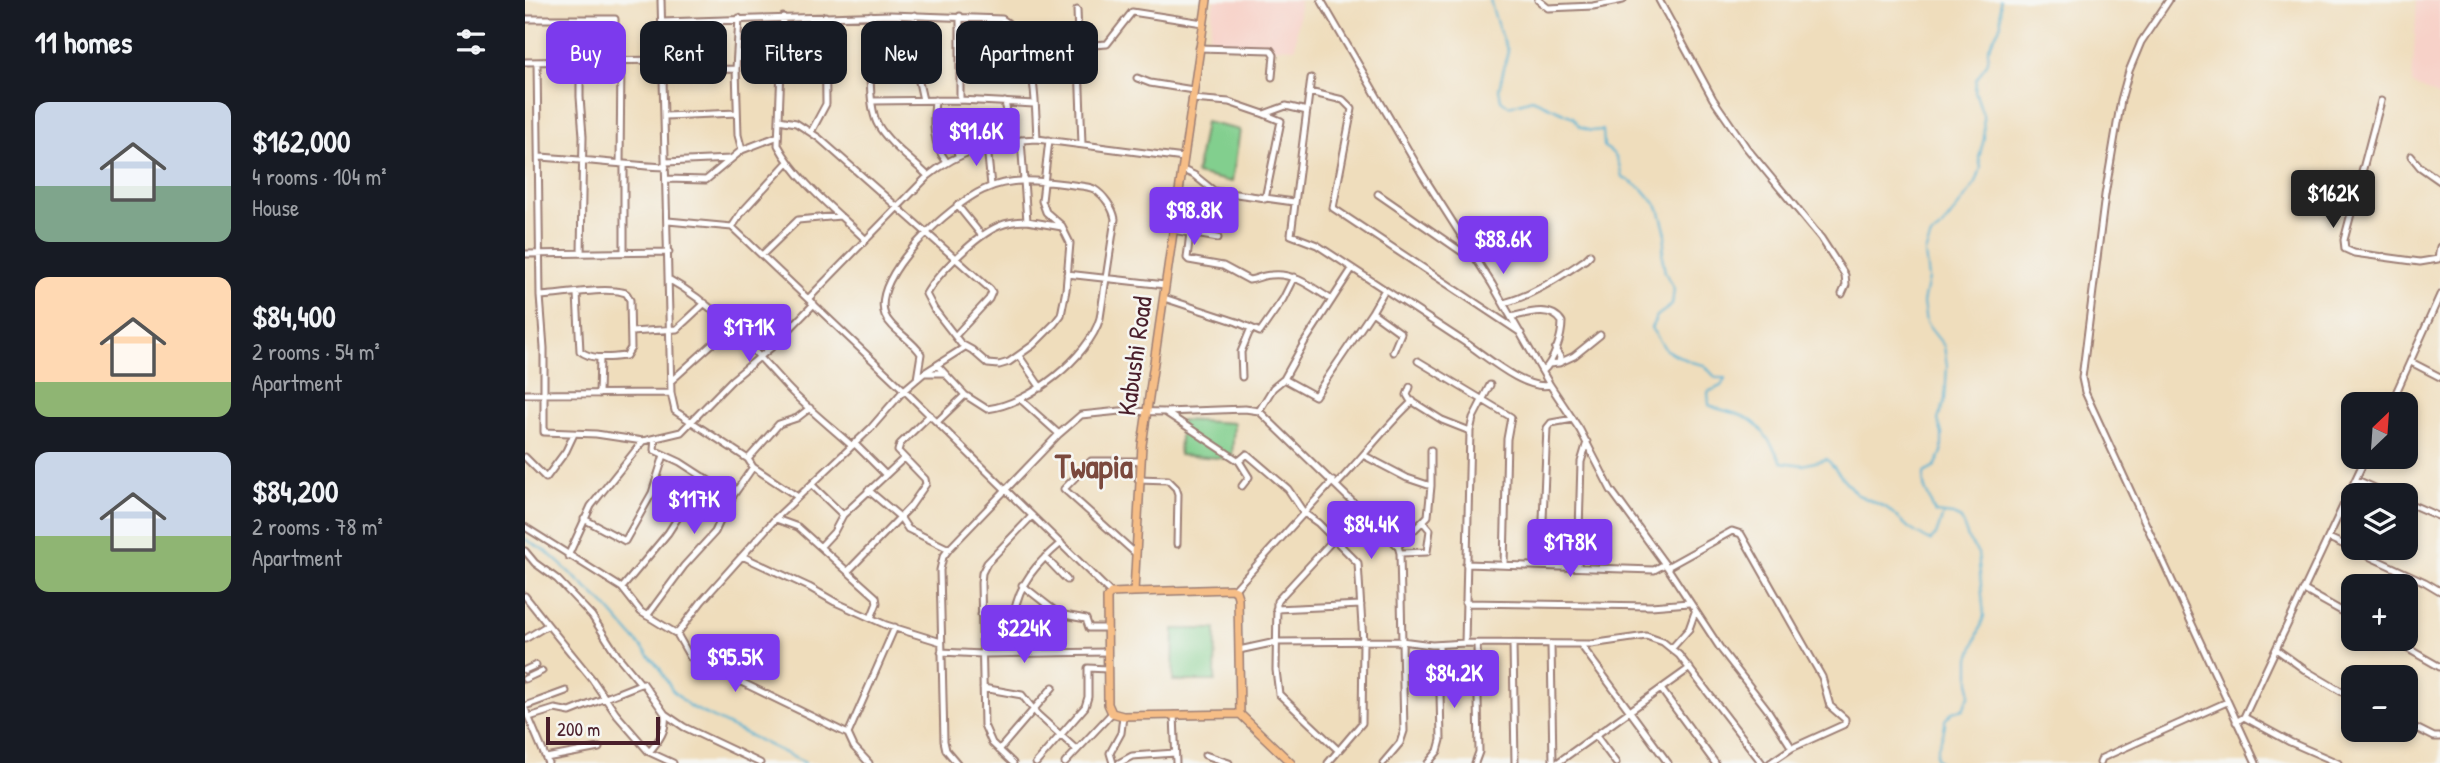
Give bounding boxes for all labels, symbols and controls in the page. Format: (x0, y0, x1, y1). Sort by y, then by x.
chip: Buy (546, 21, 626, 84)
chip: Rent (640, 21, 727, 84)
chip: Filters (741, 21, 847, 84)
chip: New (861, 21, 942, 84)
chip: Apartment (956, 21, 1098, 84)
text: 11 homes (35, 22, 132, 62)
icon: filters (452, 23, 490, 61)
pin: $91.6K (919, 108, 1033, 168)
text: $91.6K (949, 115, 1003, 146)
text: $162,000 (252, 121, 351, 161)
icon: home (91, 130, 175, 214)
text: 4 rooms · 104 m² (252, 161, 386, 192)
pin: $162K (2284, 170, 2382, 230)
text: $162K (2307, 177, 2359, 208)
pin: $98.8K (1137, 188, 1251, 247)
text: House (252, 192, 299, 223)
text: $98.8K (1166, 194, 1222, 225)
pin: $88.6K (1446, 216, 1560, 276)
text: $88.6K (1474, 223, 1532, 254)
street label: Kabushi Road (1108, 294, 1160, 418)
text: $84,400 (252, 296, 336, 336)
pin: $171K (700, 304, 798, 364)
icon: home (91, 305, 175, 389)
text: $171K (723, 311, 775, 342)
text: 2 rooms · 54 m² (252, 336, 380, 367)
text: Apartment (252, 367, 342, 398)
north arrow (2341, 392, 2419, 469)
map controls (2341, 392, 2418, 742)
district label: Twapia (1054, 444, 1133, 490)
text: $84,200 (252, 471, 338, 511)
pin: $117K (645, 476, 743, 536)
icon: home (91, 480, 175, 564)
text: $117K (668, 483, 720, 514)
button: layers (2341, 483, 2418, 560)
pin: $84.4K (1314, 502, 1428, 561)
text: $84.4K (1343, 508, 1399, 539)
text: 2 rooms · 78 m² (252, 511, 383, 542)
pin: $178K (1521, 520, 1619, 579)
text: $178K (1543, 526, 1597, 557)
text: Apartment (252, 542, 342, 573)
button: + (2341, 574, 2418, 651)
pin: $224K (975, 606, 1073, 665)
text: $224K (997, 612, 1051, 643)
pin: $95.5K (678, 634, 792, 694)
text: $95.5K (707, 641, 763, 672)
pin: $84.2K (1397, 650, 1511, 710)
text: $84.2K (1425, 657, 1483, 688)
button: − (2341, 665, 2418, 742)
scale bar (546, 714, 660, 746)
text: 200 m (557, 716, 600, 742)

